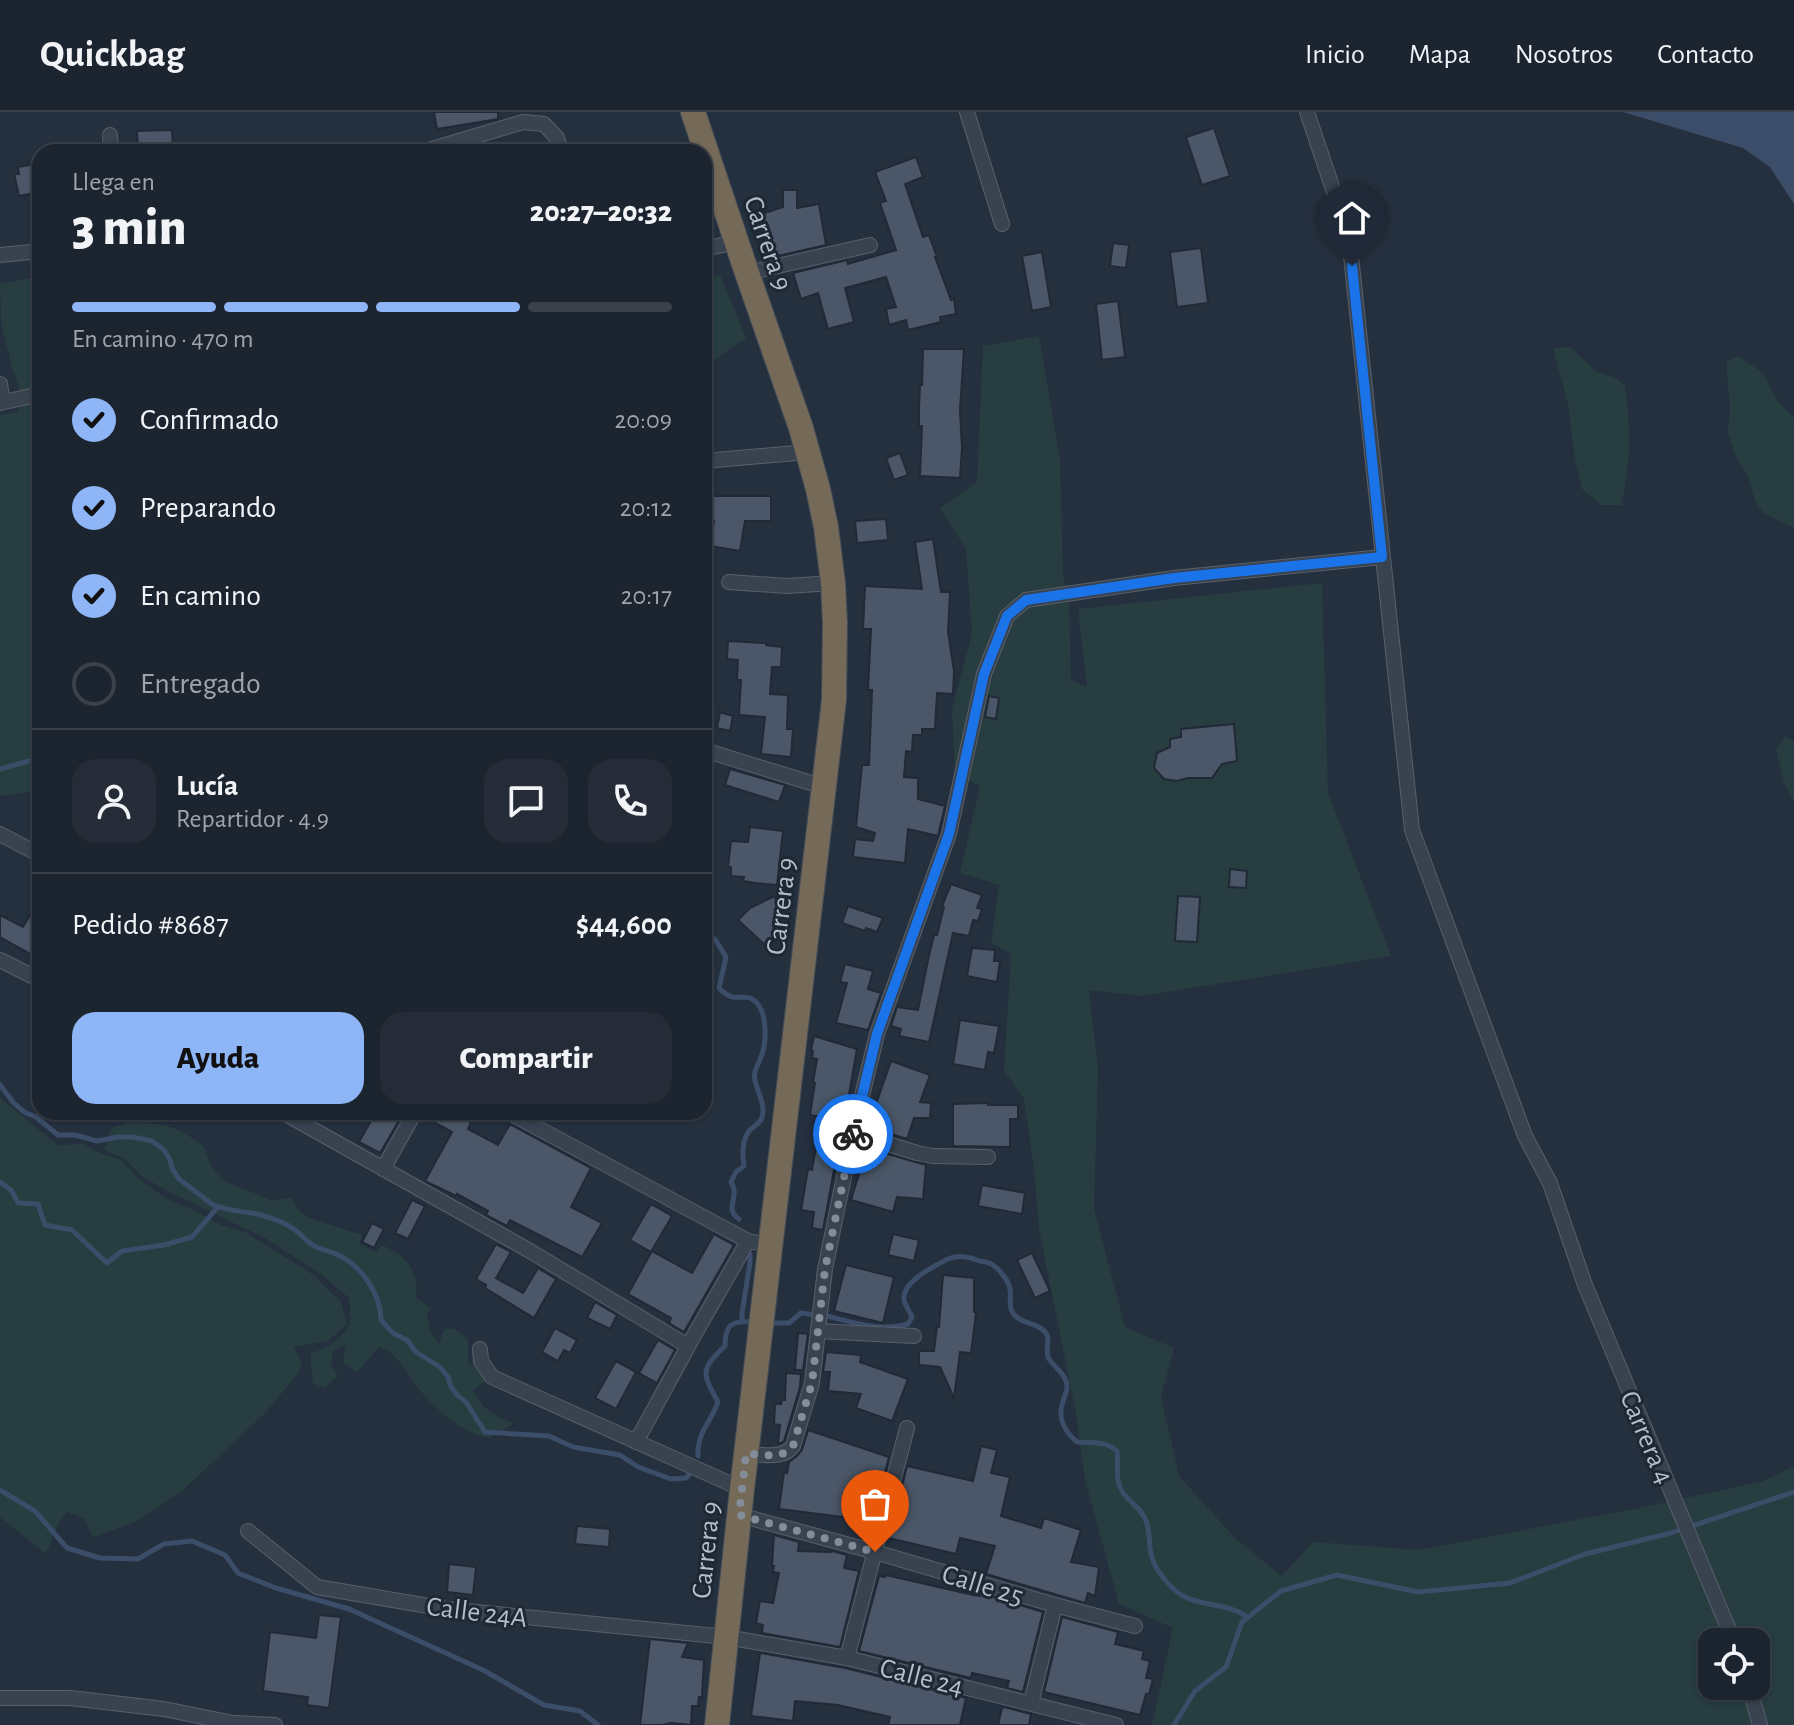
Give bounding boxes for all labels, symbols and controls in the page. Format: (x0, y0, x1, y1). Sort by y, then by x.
text: Quickbag (40, 36, 185, 74)
text: Inicio (1305, 41, 1365, 69)
text: Mapa (1409, 41, 1471, 69)
text: Nosotros (1515, 41, 1613, 69)
text: Contacto (1657, 41, 1754, 69)
text: Llega en (72, 169, 155, 195)
pin (1318, 184, 1386, 266)
street label: Carrera 9 (738, 193, 796, 294)
icon: home (1330, 196, 1374, 240)
text: 20:27–20:32 (530, 197, 672, 227)
text: 3 min (72, 202, 186, 254)
text: En camino · 470 m (72, 326, 253, 352)
icon: check (72, 398, 116, 442)
text: Confirmado (140, 405, 279, 435)
text: 20:09 (615, 407, 672, 433)
icon: check (72, 486, 116, 530)
text: Preparando (140, 493, 276, 523)
text: 20:12 (620, 495, 672, 521)
icon: check (72, 574, 116, 618)
text: En camino (140, 581, 261, 611)
text: 20:17 (621, 583, 672, 609)
text: Entregado (140, 669, 261, 699)
button: person (72, 759, 156, 843)
button: chat (484, 759, 568, 843)
button: phone (588, 759, 672, 843)
text: Lucía (176, 771, 238, 801)
text: Repartidor · 4.9 (176, 806, 329, 832)
street label: Carrera 9 (762, 856, 802, 956)
text: Pedido #8687 (72, 910, 229, 940)
text: $44,600 (576, 910, 672, 940)
button: Ayuda (72, 1012, 364, 1104)
button: Compartir (380, 1012, 672, 1104)
courier (813, 1094, 893, 1174)
icon: bike (831, 1112, 875, 1156)
street label: Carrera 4 (1614, 1387, 1678, 1488)
pin (841, 1470, 909, 1552)
icon: bag (853, 1482, 897, 1526)
street label: Carrera 9 (688, 1500, 726, 1600)
street label: Calle 25 (938, 1560, 1026, 1611)
street label: Calle 24A (425, 1593, 529, 1633)
map controls (1698, 1628, 1770, 1700)
button: locate (1698, 1628, 1770, 1700)
street label: Calle 24 (877, 1654, 966, 1702)

